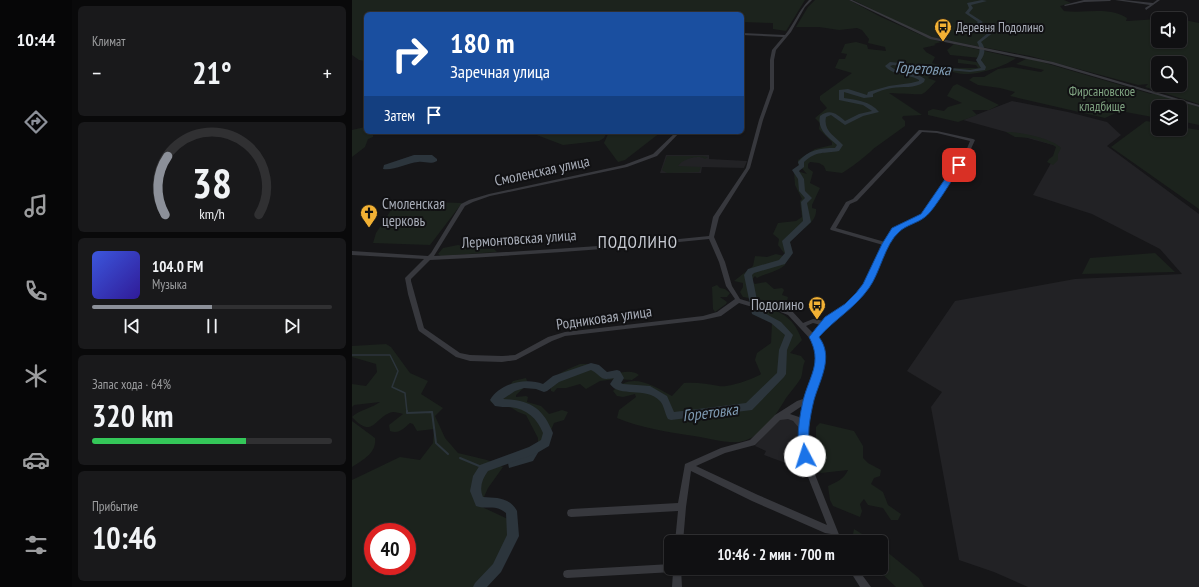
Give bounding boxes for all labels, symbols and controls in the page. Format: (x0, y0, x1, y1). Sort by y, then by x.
map controls (1151, 12, 1187, 136)
button: sound (1151, 12, 1187, 48)
bus stop icon: Деревня Подолино (933, 17, 953, 42)
place label: Деревня Подолино (956, 19, 1044, 36)
text: 180 m (450, 24, 514, 61)
text: 10:44 (17, 28, 55, 51)
icon: right (384, 28, 436, 80)
text: Климат (92, 33, 125, 50)
text: 21° (192, 53, 232, 92)
button: search (1151, 56, 1187, 92)
water label: Горетовка (895, 57, 953, 80)
text: − (92, 59, 101, 87)
text: + (323, 59, 332, 87)
text: Заречная улица (450, 60, 550, 83)
park label: Фирсановское кладбище (1069, 83, 1135, 115)
button: layers (1151, 100, 1187, 136)
icon: arrive (423, 104, 445, 126)
text: Затем (384, 106, 415, 125)
icon: directions (22, 108, 50, 136)
pin (942, 148, 976, 182)
street label: Смоленская улица (493, 151, 591, 190)
icon: arrive (948, 154, 970, 176)
text: 38 (192, 156, 232, 209)
icon: music (22, 192, 50, 220)
place label: Смоленская церковь (382, 194, 445, 230)
church icon: Смоленская церковь (359, 203, 379, 228)
text: km/h (199, 204, 225, 223)
street label: Лермонтовская улица (460, 225, 577, 252)
district label: ПОДОЛИНО (598, 231, 678, 253)
text: 104.0 FM (152, 257, 203, 276)
text: Музыка (152, 276, 187, 293)
icon: phone (22, 277, 50, 305)
place label: Подолино (751, 295, 804, 314)
bus stop icon: Подолино (807, 295, 827, 320)
street label: Родниковая улица (555, 301, 653, 334)
icon: previous (121, 315, 143, 337)
icon: pause (201, 315, 223, 337)
icon: next (281, 315, 303, 337)
icon: climate (22, 362, 50, 390)
text: Запас хода · 64% (92, 376, 171, 393)
text: 320 km (92, 396, 173, 435)
water label: Горетовка (681, 398, 740, 425)
position arrow (784, 435, 826, 477)
icon: car (22, 446, 50, 474)
text: Прибытие (92, 498, 138, 515)
text: 10:46 (92, 518, 157, 557)
speed limit sign: 40 (364, 523, 416, 575)
icon: filters (22, 531, 50, 559)
text: 10:46 · 2 мин · 700 m (717, 545, 835, 564)

